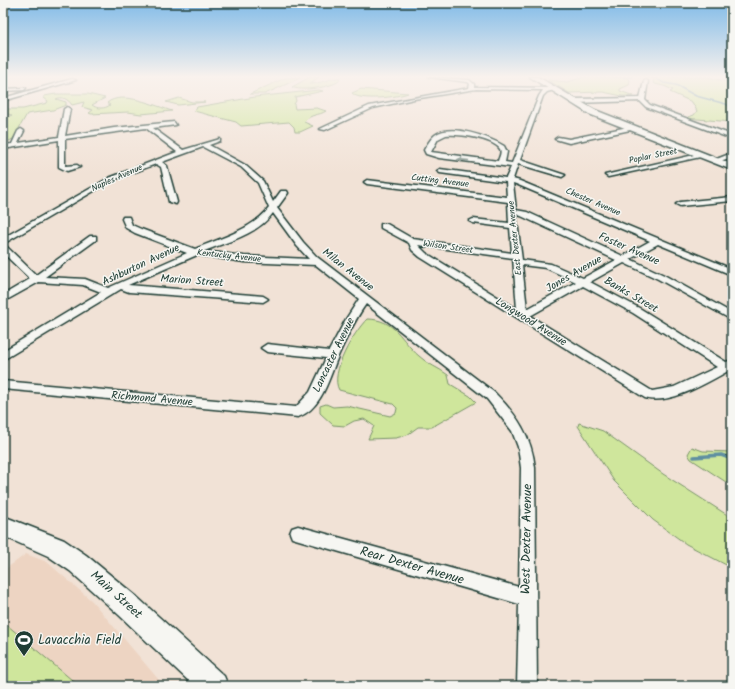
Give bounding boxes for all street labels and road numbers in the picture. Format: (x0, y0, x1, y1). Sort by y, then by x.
street label: Poplar Street (627, 143, 679, 168)
street label: Naples Avenue (89, 160, 145, 196)
street label: Cutting Avenue (410, 170, 470, 192)
street label: Chester Avenue (563, 184, 623, 220)
street label: East Dexter Avenue (504, 200, 526, 276)
street label: Foster Avenue (596, 228, 662, 270)
street label: Wilson Street (422, 236, 475, 258)
street label: Ashburton Avenue (99, 239, 183, 291)
street label: Milan Avenue (318, 244, 378, 296)
street label: Kentucky Avenue (196, 245, 262, 267)
street label: Jones Avenue (542, 251, 606, 297)
street label: Marion Street (160, 270, 225, 292)
street label: Banks Street (600, 272, 662, 318)
street label: Longwood Avenue (492, 293, 570, 351)
street label: Lancaster Avenue (308, 314, 360, 396)
street label: Richmond Avenue (111, 386, 194, 412)
street label: West Dexter Avenue (516, 484, 538, 594)
street label: Rear Dexter Avenue (357, 541, 467, 591)
street label: Main Street (85, 566, 148, 625)

